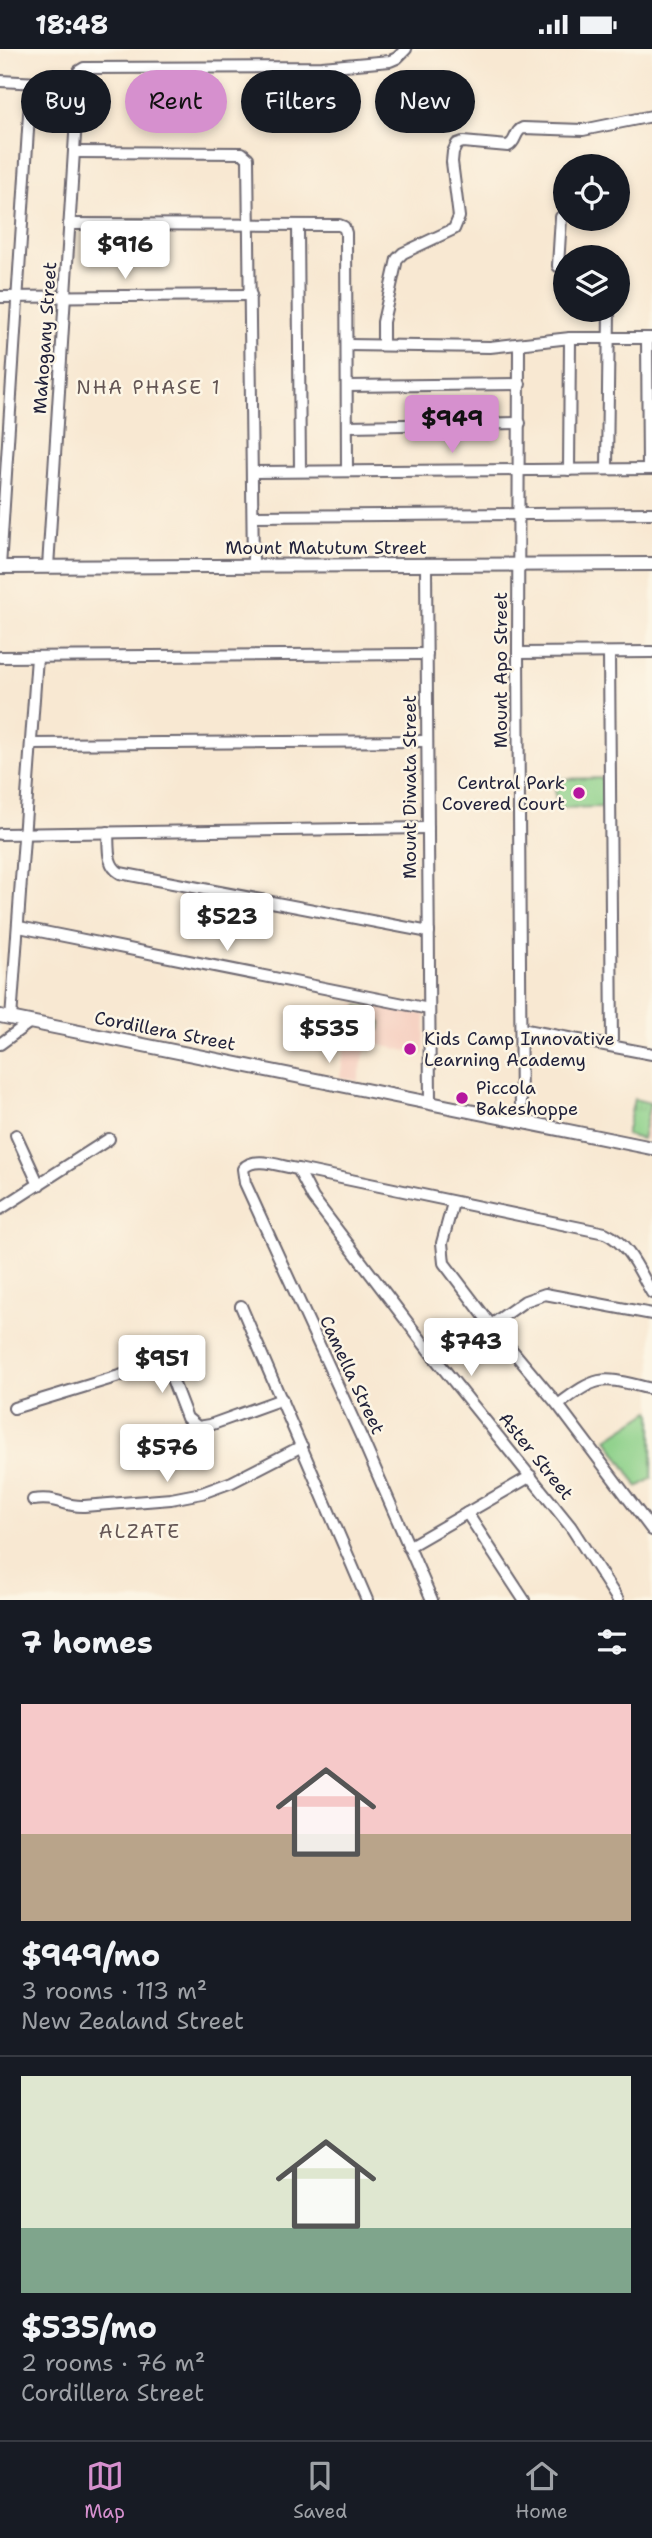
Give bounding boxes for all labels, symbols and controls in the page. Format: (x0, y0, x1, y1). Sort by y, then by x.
text: 18:48 (35, 7, 109, 42)
chip: Buy (21, 70, 111, 133)
chip: Rent (125, 70, 227, 133)
chip: Filters (241, 70, 361, 133)
chip: New (375, 70, 475, 133)
map controls (553, 154, 630, 322)
button: locate (553, 154, 630, 231)
pin: $916 (84, 222, 166, 281)
text: $916 (97, 229, 153, 259)
button: layers (553, 245, 630, 322)
street label: Mahogany Street (28, 261, 62, 415)
district label: NHA PHASE 1 (76, 375, 222, 400)
pin: $949 (411, 395, 493, 455)
text: $949 (421, 403, 483, 433)
street label: Mount Matutum Street (225, 536, 427, 560)
street label: Mount Apo Street (489, 592, 513, 748)
street label: Mount Diwata Street (398, 695, 422, 879)
place label: Central Park Covered Court (442, 771, 565, 816)
marker: Central Park Covered Court (571, 785, 587, 801)
pin: $523 (186, 893, 268, 953)
text: $523 (196, 901, 258, 931)
pin: $535 (288, 1005, 370, 1065)
street label: Cordillera Street (92, 1006, 238, 1056)
text: $535 (299, 1013, 359, 1043)
place label: Kids Camp Innovative Learning Academy (424, 1027, 615, 1072)
marker: Kids Camp Innovative Learning Academy (402, 1041, 418, 1057)
place label: Piccola Bakeshoppe (476, 1076, 578, 1121)
marker: Piccola Bakeshoppe (454, 1090, 470, 1106)
street label: Camella Street (314, 1312, 390, 1438)
pin: $743 (430, 1319, 512, 1378)
text: $743 (440, 1326, 502, 1356)
pin: $951 (121, 1335, 203, 1395)
text: $951 (134, 1343, 190, 1373)
street label: Aster Street (493, 1407, 579, 1505)
pin: $576 (126, 1425, 208, 1484)
text: $576 (136, 1432, 198, 1462)
district label: ALZATE (99, 1519, 181, 1544)
text: 7 homes (21, 1622, 153, 1663)
icon: filters (593, 1623, 631, 1661)
icon: home (263, 1749, 389, 1875)
text: $949/mo (21, 1935, 160, 1976)
text: 3 rooms · 113 m² (21, 1976, 207, 2006)
text: New Zealand Street (21, 2006, 244, 2036)
icon: home (263, 2121, 389, 2247)
text: $535/mo (21, 2307, 157, 2348)
text: 2 rooms · 76 m² (21, 2348, 205, 2378)
text: Cordillera Street (21, 2378, 204, 2408)
tab: Map (84, 2457, 125, 2524)
tab: Saved (293, 2457, 347, 2524)
tab: Home (516, 2457, 568, 2524)

